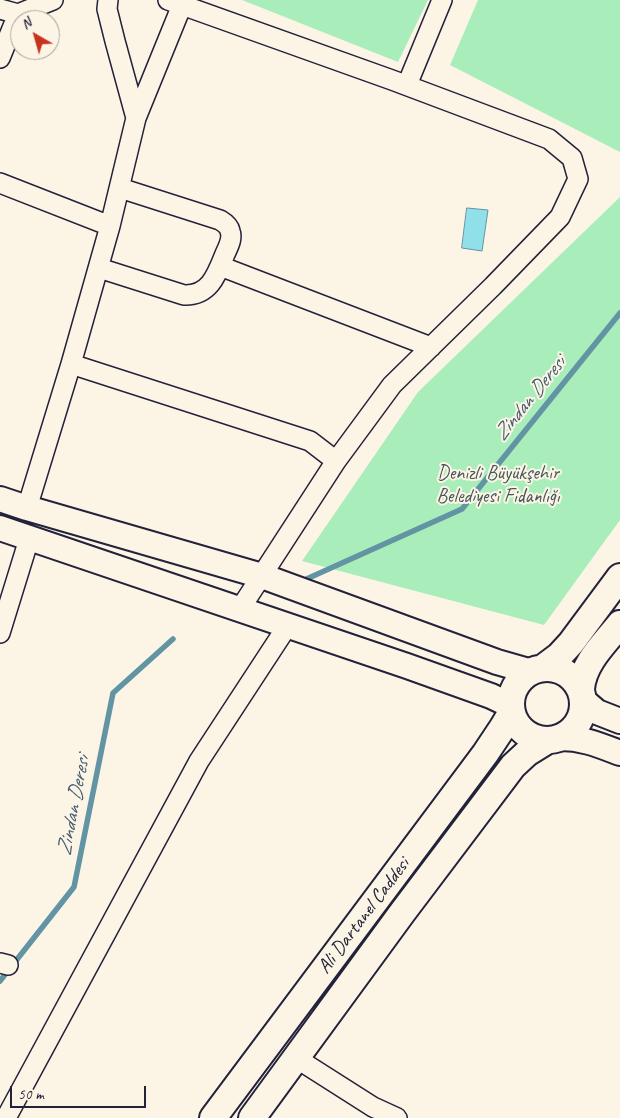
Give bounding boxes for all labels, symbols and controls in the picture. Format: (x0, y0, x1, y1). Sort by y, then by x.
north arrow (10, 10, 60, 60)
text: N (17, 14, 35, 33)
water label: Zindan Deresi (489, 352, 571, 446)
park label: Denizli Büyükşehir Belediyesi Fidanlığı (436, 462, 560, 509)
water label: Zindan Deresi (52, 754, 96, 858)
street label: Ali Dartanel Caddesi (313, 853, 415, 979)
scale bar (12, 1076, 149, 1108)
text: 50 m (18, 1085, 44, 1104)

